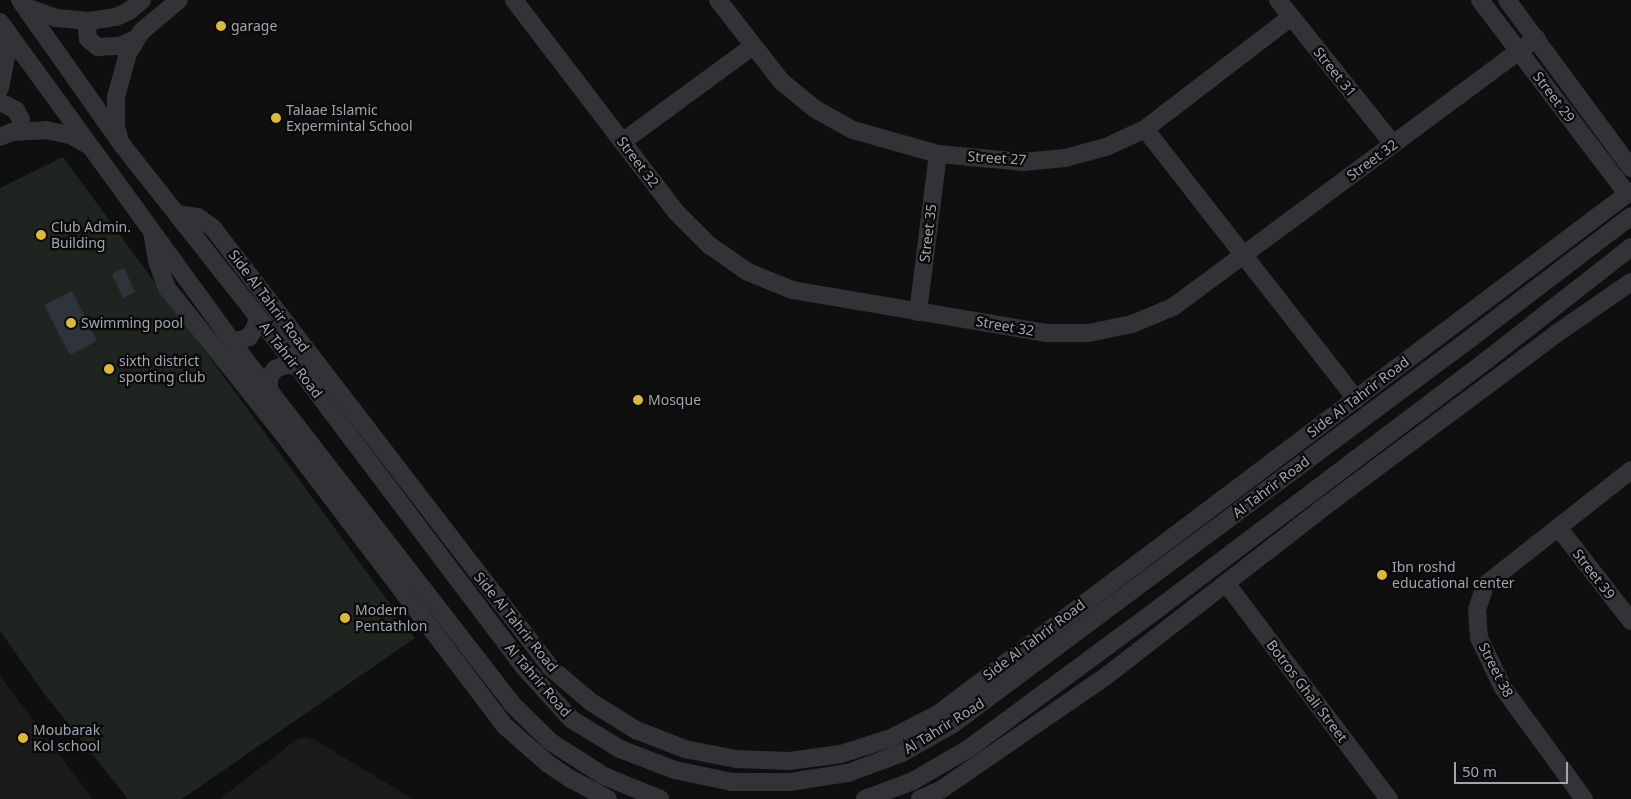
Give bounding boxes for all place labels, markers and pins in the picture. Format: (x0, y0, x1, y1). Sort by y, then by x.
place label: garage (231, 18, 277, 34)
marker: garage (215, 20, 227, 32)
place label: Talaae Islamic Expermintal School (286, 102, 413, 134)
marker: Talaae Islamic Expermintal School (270, 112, 282, 124)
place label: Club Admin. Building (51, 219, 131, 252)
marker: Club Admin. Building (35, 229, 47, 241)
place label: Swimming pool (81, 315, 183, 331)
marker: Swimming pool (65, 317, 77, 329)
place label: sixth district sporting club (119, 353, 206, 386)
marker: sixth district sporting club (103, 363, 115, 375)
place label: Mosque (648, 392, 701, 408)
marker: Mosque (632, 394, 644, 406)
place label: Ibn roshd educational center (1392, 559, 1515, 592)
marker: Ibn roshd educational center (1376, 569, 1388, 581)
place label: Modern Pentathlon (355, 602, 427, 634)
marker: Modern Pentathlon (339, 612, 351, 624)
place label: Moubarak Kol school (33, 722, 100, 754)
marker: Moubarak Kol school (17, 732, 29, 744)

